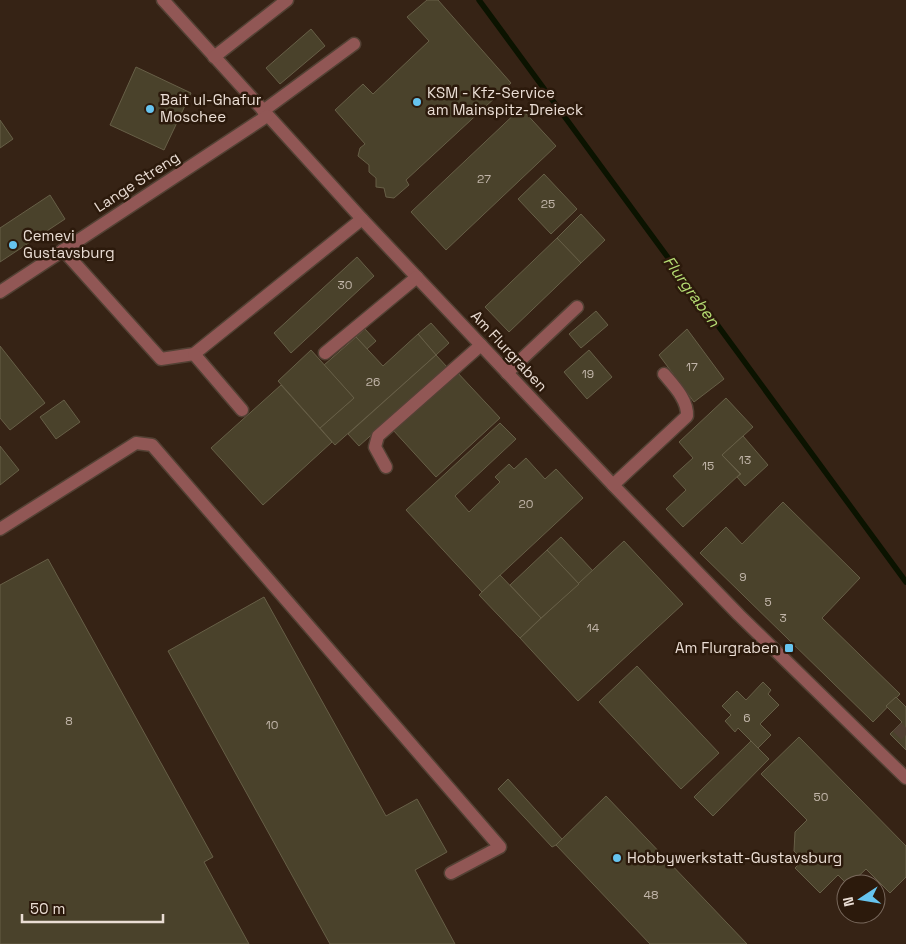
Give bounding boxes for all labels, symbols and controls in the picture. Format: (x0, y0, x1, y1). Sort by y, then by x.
place label: KSM - Kfz-Service am Mainspitz-Dreieck (427, 83, 583, 119)
place label: Bait ul-Ghafur Moschee (160, 90, 262, 126)
marker: KSM - Kfz-Service am Mainspitz-Dreieck (411, 96, 423, 108)
marker: Bait ul-Ghafur Moschee (144, 103, 156, 115)
street label: Lange Streng (91, 147, 183, 216)
house number: 27 (477, 171, 491, 187)
house number: 25 (541, 196, 555, 212)
place label: Cemevi Gustavsburg (23, 226, 115, 262)
marker: Cemevi Gustavsburg (7, 239, 19, 251)
water label: Flurgraben (659, 252, 725, 332)
house number: 30 (338, 277, 352, 293)
street label: Am Flurgraben (467, 306, 552, 395)
house number: 17 (686, 359, 698, 375)
house number: 19 (582, 366, 594, 382)
house number: 26 (366, 374, 380, 390)
house number: 13 (739, 452, 751, 468)
house number: 15 (702, 458, 714, 474)
house number: 20 (519, 496, 533, 512)
house number: 9 (739, 569, 747, 585)
house number: 5 (764, 594, 772, 610)
house number: 3 (779, 610, 787, 626)
house number: 14 (587, 620, 600, 636)
place label: Am Flurgraben (675, 638, 779, 657)
marker: Am Flurgraben (783, 642, 795, 654)
house number: 6 (743, 710, 751, 726)
house number: 8 (65, 713, 73, 729)
house number: 10 (266, 717, 278, 733)
house number: 50 (814, 789, 828, 805)
place label: Hobbywerkstatt-Gustavsburg (627, 848, 842, 867)
marker: Hobbywerkstatt-Gustavsburg (611, 852, 623, 864)
north arrow (836, 874, 886, 924)
house number: 48 (644, 887, 658, 903)
scale bar (22, 892, 164, 924)
text: N (839, 895, 858, 908)
text: 50 m (30, 899, 65, 918)

